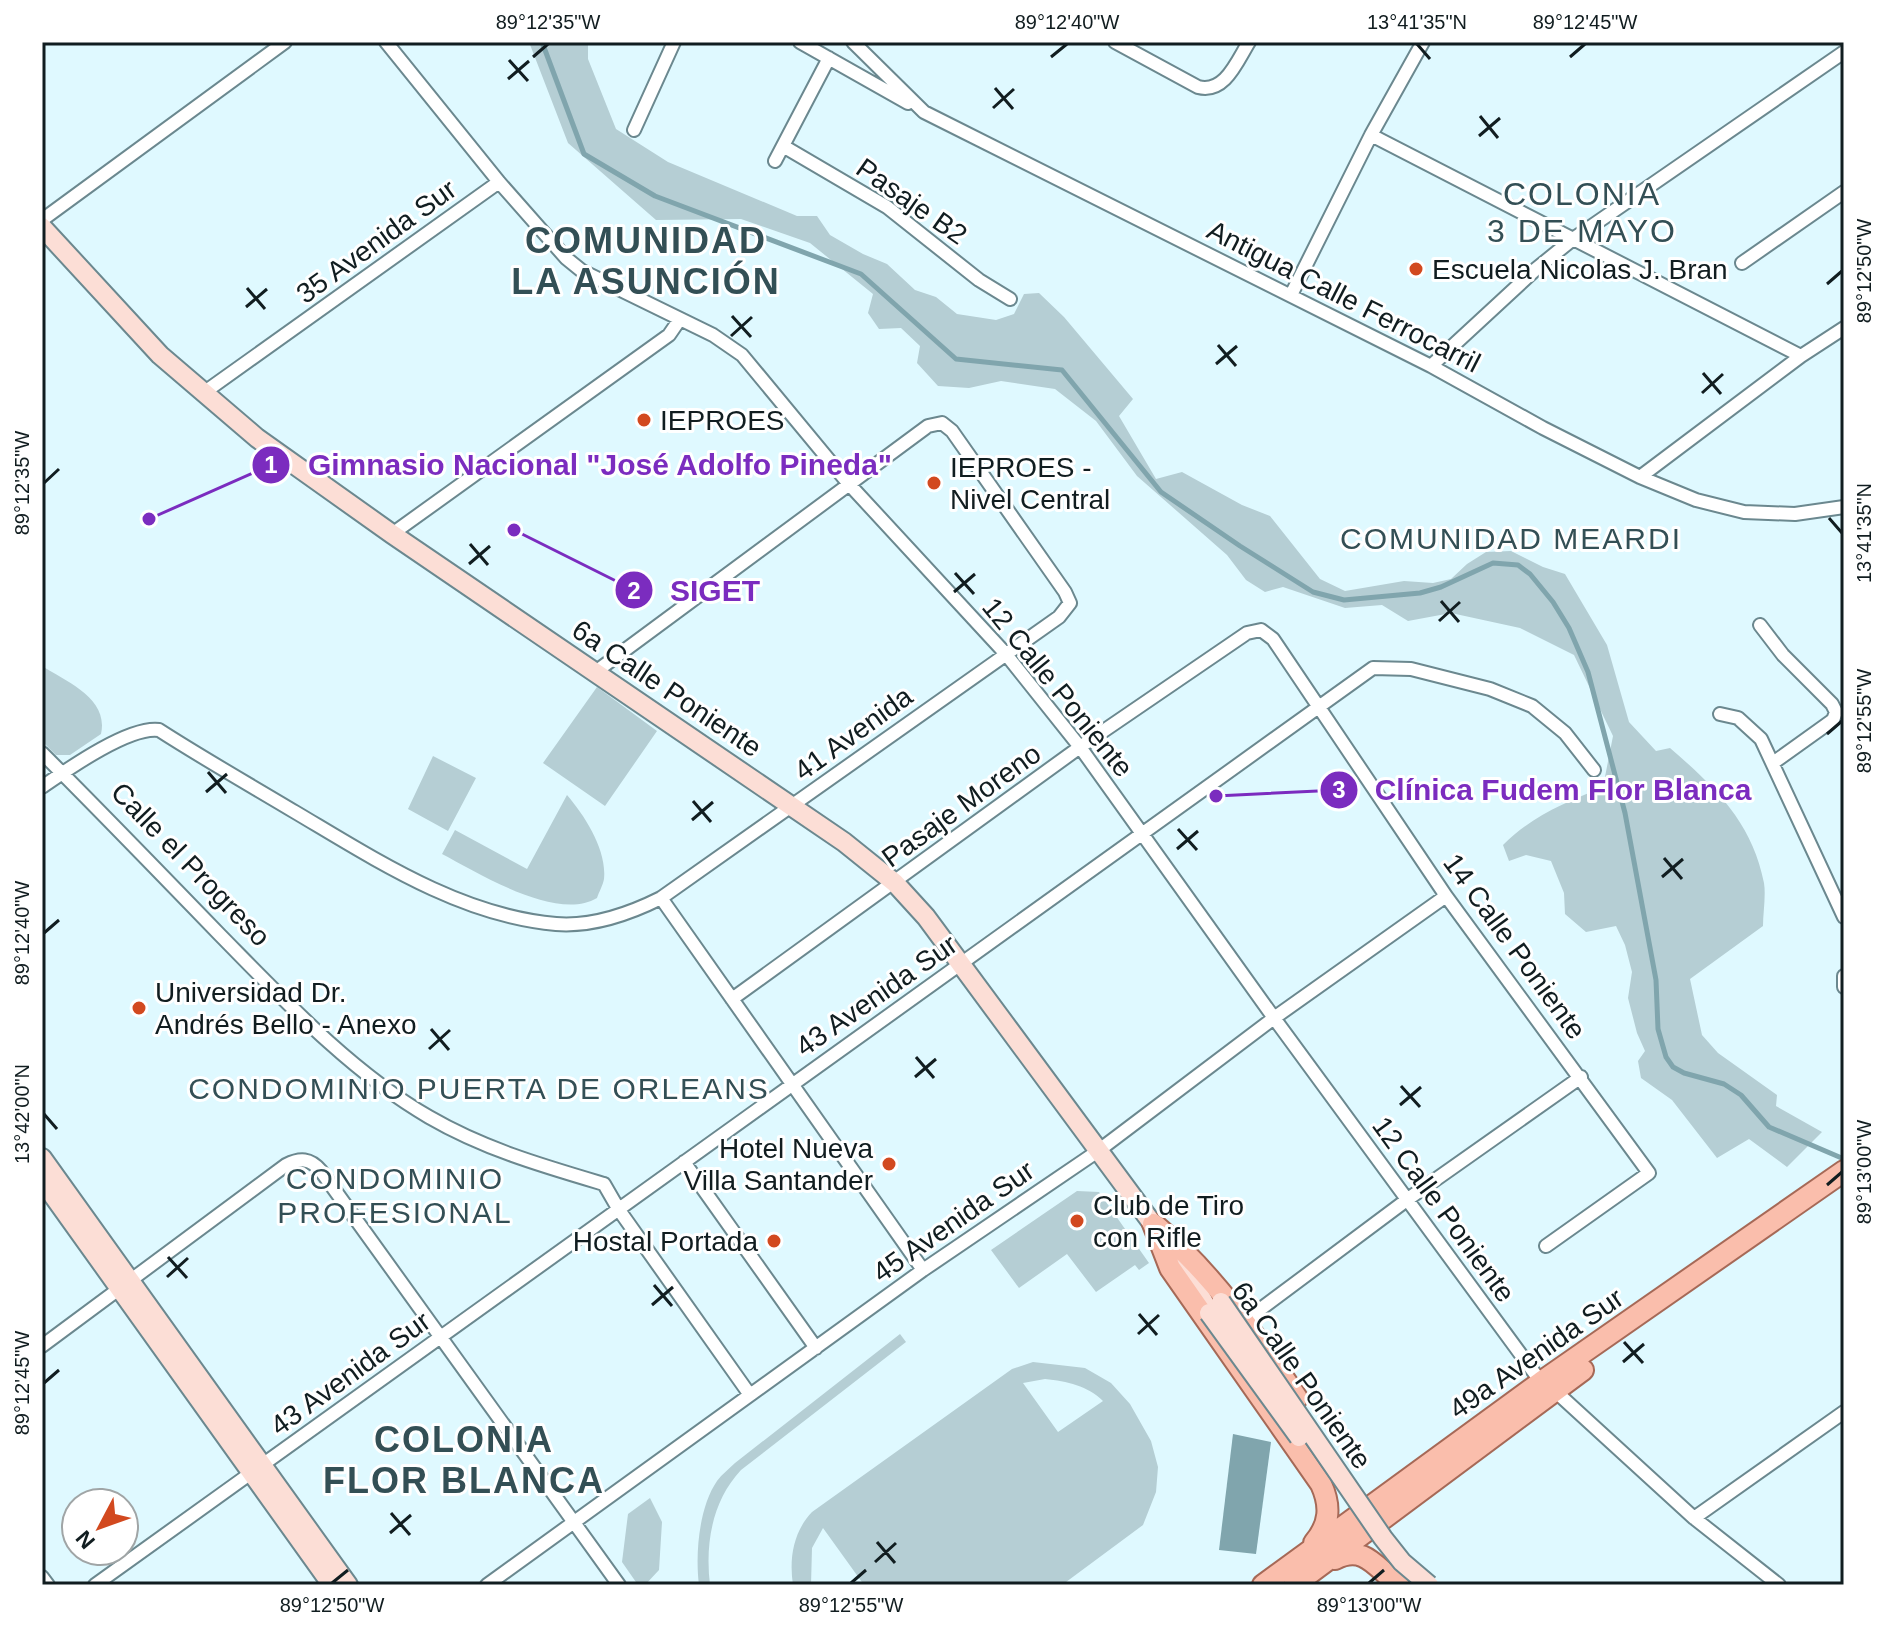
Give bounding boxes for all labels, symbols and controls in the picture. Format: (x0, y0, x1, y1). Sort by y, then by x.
text: 89°12'35"W (496, 11, 600, 33)
text: 89°12'40"W (1015, 11, 1119, 33)
text: 13°41'35"N (1367, 11, 1467, 33)
text: 89°12'45"W (1533, 11, 1637, 33)
street label: Pasaje B2 (851, 152, 973, 251)
street label: 35 Avenida Sur (291, 173, 462, 310)
district label: COLONIA 3 DE MAYO (1487, 176, 1677, 249)
street label: Antigua Calle Ferrocarril (1202, 214, 1485, 379)
text: 89°12'50"W (1853, 219, 1875, 323)
district label: COMUNIDAD LA ASUNCIÓN (511, 220, 781, 302)
place label: Escuela Nicolas J. Bran (1432, 254, 1728, 285)
marker: Escuela Nicolas J. Bran (1407, 260, 1425, 278)
place label: IEPROES (660, 405, 784, 436)
marker: IEPROES (635, 411, 653, 429)
text: 89°12'35"W (11, 431, 33, 535)
callout: Gimnasio Nacional "José Adolfo Pineda" (251, 438, 909, 492)
text: Gimnasio Nacional "José Adolfo Pineda" (308, 448, 892, 481)
text: 1 (264, 451, 278, 478)
place label: IEPROES - Nivel Central (950, 452, 1110, 515)
marker: IEPROES - Nivel Central (925, 474, 943, 492)
text: 13°41'35"N (1853, 483, 1875, 583)
district label: COMUNIDAD MEARDI (1340, 522, 1682, 555)
callout: SIGET (614, 563, 776, 617)
text: SIGET (670, 574, 760, 607)
text: 2 (627, 577, 641, 604)
street label: 12 Calle Poniente (976, 592, 1139, 783)
street label: 6a Calle Poniente (566, 614, 767, 763)
text: 89°12'55"W (1853, 669, 1875, 773)
street label: 41 Avenida (788, 680, 919, 787)
street label: Pasaje Moreno (876, 738, 1047, 873)
callout: Clínica Fudem Flor Blanca (1319, 763, 1767, 817)
text: Clínica Fudem Flor Blanca (1375, 773, 1752, 806)
street label: Calle el Progreso (105, 776, 276, 952)
text: 3 (1332, 776, 1346, 803)
street label: 14 Calle Poniente (1437, 848, 1592, 1045)
text: 89°12'40"W (11, 881, 33, 985)
street label: 43 Avenida Sur (790, 928, 963, 1062)
place label: Universidad Dr. Andrés Bello - Anexo (155, 977, 417, 1040)
marker: Universidad Dr. Andrés Bello - Anexo (130, 999, 148, 1017)
text: 13°42'00"N (11, 1064, 33, 1164)
district label: CONDOMINIO PUERTA DE ORLEANS (188, 1072, 770, 1105)
street label: 12 Calle Poniente (1366, 1111, 1521, 1308)
text: 89°13'00"W (1853, 1120, 1875, 1224)
place label: Hotel Nueva Villa Santander (684, 1133, 873, 1196)
street label: 45 Avenida Sur (867, 1154, 1040, 1288)
marker: Hotel Nueva Villa Santander (880, 1155, 898, 1173)
district label: CONDOMINIO PROFESIONAL (277, 1162, 513, 1229)
place label: Club de Tiro con Rifle (1093, 1190, 1244, 1253)
marker: Club de Tiro con Rifle (1068, 1212, 1086, 1230)
place label: Hostal Portada (573, 1226, 758, 1257)
marker: Hostal Portada (765, 1232, 783, 1250)
street label: 6a Calle Poniente (1225, 1276, 1378, 1475)
street label: 49a Avenida Sur (1443, 1282, 1629, 1425)
street label: 43 Avenida Sur (265, 1305, 436, 1442)
text: 89°12'45"W (11, 1331, 33, 1435)
district label: COLONIA FLOR BLANCA (323, 1419, 605, 1501)
north arrow (60, 1487, 140, 1567)
text: N (71, 1526, 100, 1554)
text: 89°12'50"W (280, 1594, 384, 1616)
text: 89°12'55"W (799, 1594, 903, 1616)
text: 89°13'00"W (1317, 1594, 1421, 1616)

